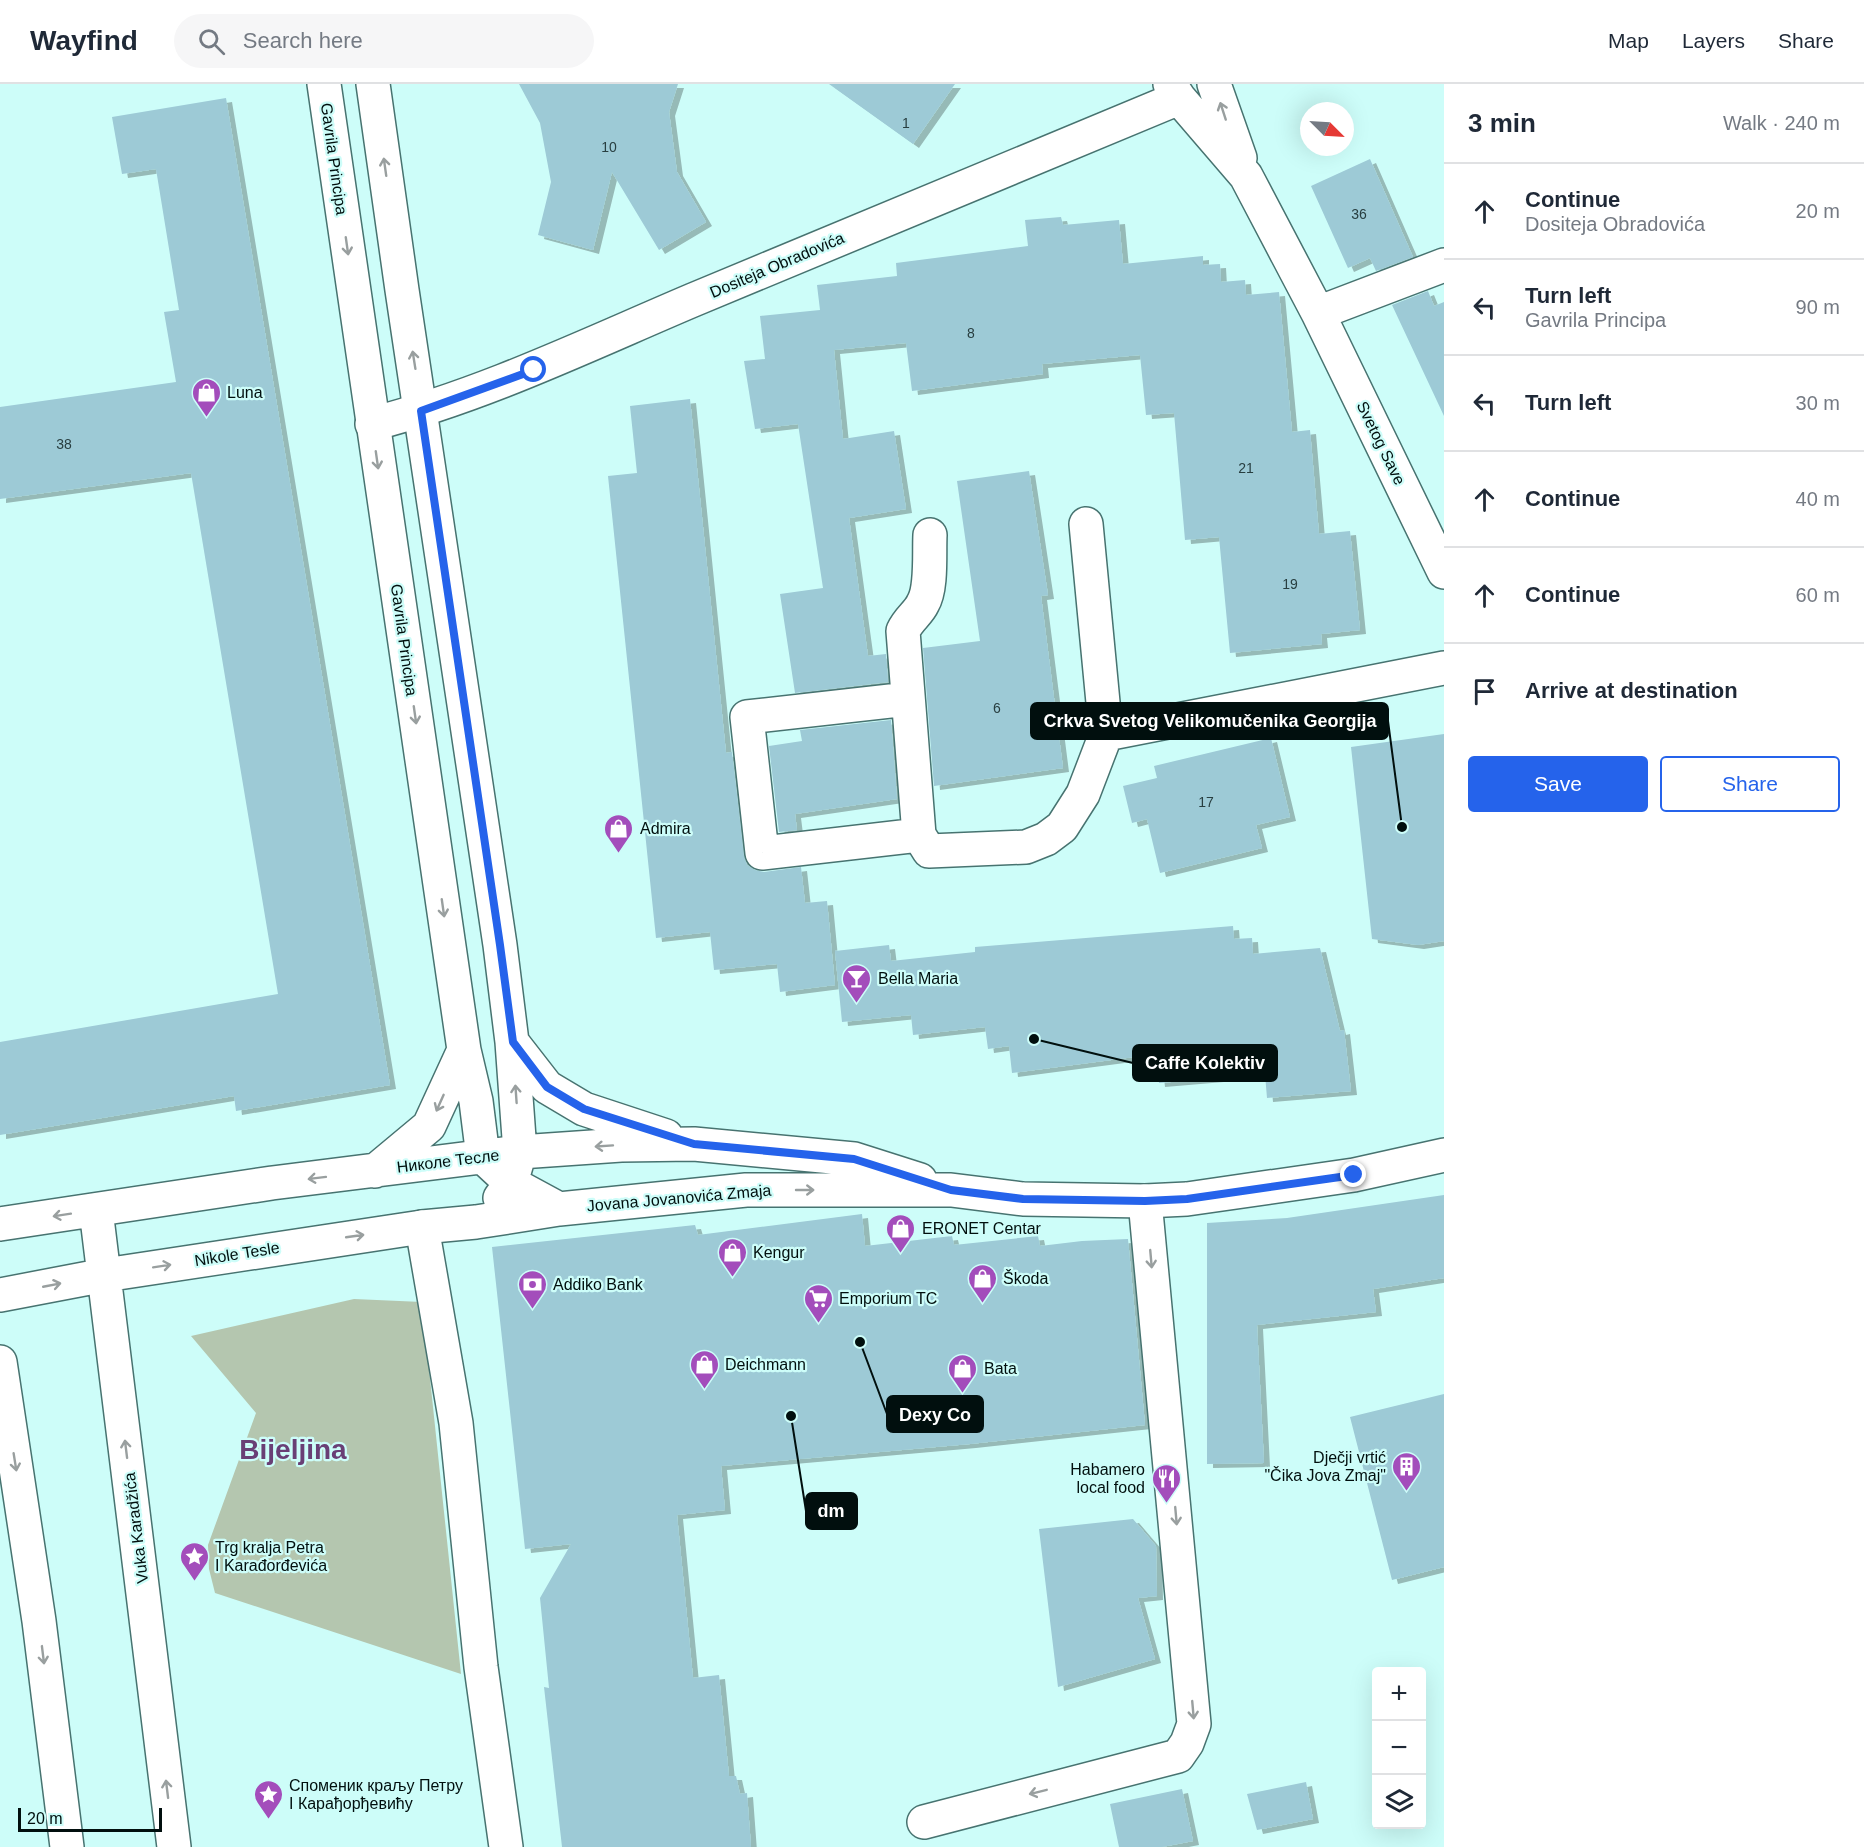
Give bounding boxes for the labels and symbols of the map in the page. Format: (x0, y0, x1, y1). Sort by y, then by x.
street label: Gavrila Principa (318, 102, 350, 216)
one-way arrow (1217, 102, 1228, 121)
north arrow (1300, 102, 1354, 156)
house number: 1 (902, 115, 910, 131)
house number: 10 (601, 139, 617, 155)
one-way arrow (379, 158, 390, 178)
house number: 36 (1351, 206, 1367, 222)
street label: Dositeja Obradovića (707, 229, 847, 301)
one-way arrow (341, 235, 352, 255)
house number: 8 (967, 325, 975, 341)
one-way arrow (408, 351, 419, 370)
route start (520, 356, 546, 382)
shop icon: Luna (190, 376, 222, 418)
place label: Luna (227, 384, 263, 401)
street label: Svetog Save (1353, 398, 1409, 488)
house number: 38 (56, 436, 72, 452)
one-way arrow (372, 449, 383, 469)
house number: 21 (1238, 460, 1254, 476)
house number: 19 (1282, 576, 1298, 592)
street label: Gavrila Principa (388, 583, 420, 697)
house number: 6 (993, 700, 1001, 716)
callout: Crkva Svetog Velikomučenika Georgija (1031, 703, 1388, 739)
one-way arrow (409, 705, 420, 724)
text: Crkva Svetog Velikomučenika Georgija (1043, 711, 1378, 731)
house number: 17 (1198, 794, 1214, 810)
shop icon: Admira (603, 812, 635, 854)
place label: Admira (640, 820, 691, 837)
one-way arrow (438, 897, 449, 917)
bar icon: Bella Maria (841, 962, 873, 1004)
place label: Bella Maria (878, 970, 958, 987)
callout: Caffe Kolektiv (1133, 1045, 1277, 1081)
text: Caffe Kolektiv (1145, 1053, 1265, 1073)
one-way arrow (510, 1084, 521, 1104)
one-way arrow (434, 1093, 445, 1111)
one-way arrow (594, 1141, 614, 1152)
street label: Николе Тесле (396, 1146, 500, 1176)
route end (1340, 1161, 1366, 1187)
one-way arrow (308, 1173, 328, 1184)
street label: Jovana Jovanovića Zmaja (586, 1181, 772, 1215)
one-way arrow (795, 1184, 815, 1196)
one-way arrow (53, 1209, 72, 1220)
shop icon: ERONET Centar (885, 1212, 917, 1254)
place label: ERONET Centar (922, 1220, 1042, 1237)
one-way arrow (345, 1231, 365, 1242)
shop icon: Kengur (716, 1236, 748, 1278)
street label: Nikole Tesle (193, 1239, 281, 1269)
place label: Kengur (753, 1244, 805, 1261)
one-way arrow (1146, 1249, 1157, 1268)
one-way arrow (152, 1260, 172, 1271)
shop icon: Škoda (966, 1262, 998, 1304)
bank icon: Addiko Bank (516, 1268, 548, 1310)
place label: Škoda (1003, 1269, 1048, 1287)
place label: Addiko Bank (553, 1276, 644, 1293)
one-way arrow (42, 1279, 62, 1290)
supermarket icon: Emporium TC (802, 1282, 834, 1324)
place label: Emporium TC (839, 1290, 937, 1307)
shop icon: Deichmann (688, 1348, 720, 1390)
shop icon: Bata (947, 1352, 979, 1394)
place label: Deichmann (725, 1356, 806, 1373)
place label: Bata (984, 1360, 1017, 1377)
callout: Dexy Co (887, 1396, 983, 1432)
text: Dexy Co (899, 1405, 971, 1425)
district label: Bijeljina (239, 1434, 347, 1465)
one-way arrow (121, 1440, 132, 1460)
place label: Dječji vrtić "Čika Jova Zmaj" (1264, 1449, 1386, 1484)
building icon: Dječji vrtić "Čika Jova Zmaj" (1391, 1450, 1423, 1492)
one-way arrow (9, 1451, 20, 1471)
place label: Habamero local food (1070, 1461, 1145, 1496)
restaurant icon: Habamero local food (1150, 1462, 1182, 1504)
street label: Vuka Karadžića (121, 1472, 151, 1584)
callout: dm (806, 1493, 857, 1529)
text: dm (818, 1501, 845, 1521)
one-way arrow (1171, 1505, 1182, 1525)
place label: Trg kralja Petra I Karađorđevića (215, 1539, 327, 1574)
place icon: Trg kralja Petra I Karađorđevića (178, 1540, 210, 1582)
one-way arrow (38, 1644, 49, 1664)
one-way arrow (1188, 1700, 1199, 1719)
place label: Споменик краљу Петру I Карађорђевићу (289, 1777, 463, 1812)
place icon: Споменик краљу Петру I Карађорђевићу (252, 1778, 284, 1820)
one-way arrow (162, 1779, 173, 1799)
one-way arrow (1029, 1787, 1048, 1799)
scale bar (18, 1805, 162, 1832)

